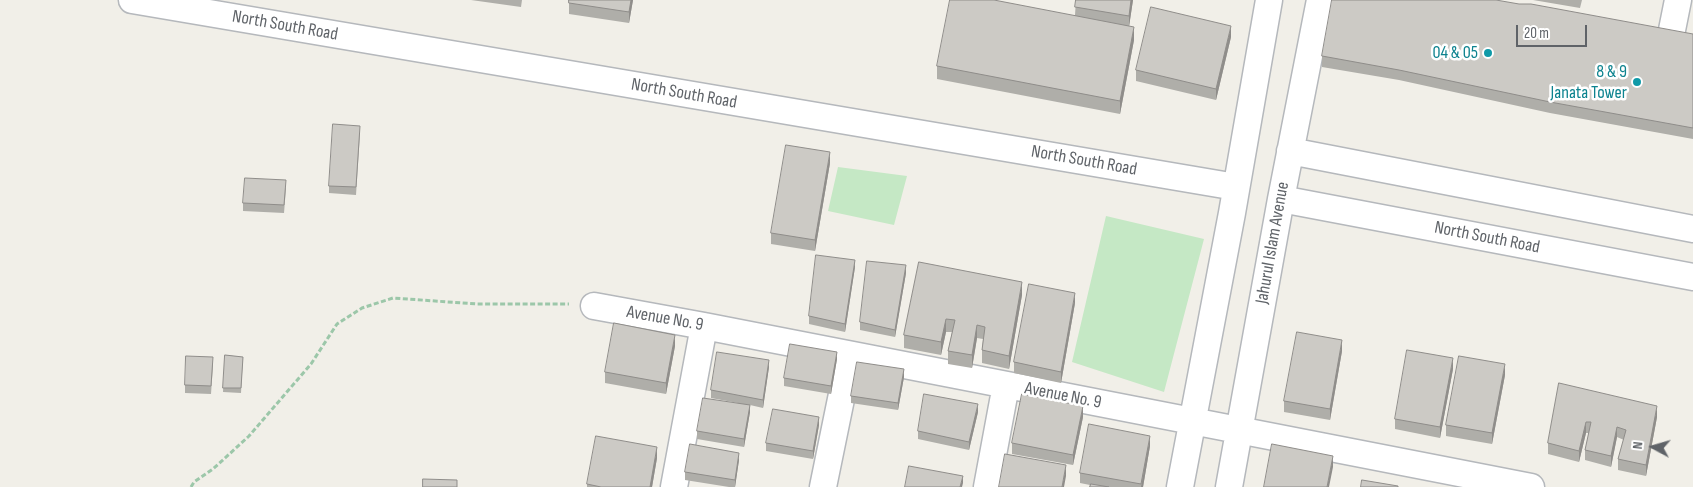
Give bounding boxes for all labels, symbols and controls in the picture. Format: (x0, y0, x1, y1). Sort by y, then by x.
street label: North South Road (231, 6, 339, 46)
scale bar (1518, 15, 1589, 47)
text: 20 m (1524, 24, 1549, 43)
place label: 04 & 05 (1432, 42, 1478, 64)
marker: 04 & 05 (1482, 47, 1494, 59)
place label: 8 & 9 Janata Tower (1551, 61, 1627, 104)
street label: North South Road (630, 74, 738, 114)
marker: 8 & 9 Janata Tower (1631, 76, 1643, 88)
street label: North South Road (1030, 141, 1138, 181)
street label: Jahurul Islam Avenue (1252, 180, 1294, 306)
street label: North South Road (1433, 217, 1541, 259)
street label: Avenue No. 9 (625, 302, 705, 336)
street label: Avenue No. 9 (1023, 378, 1103, 414)
north arrow (1628, 422, 1678, 472)
text: N (1629, 441, 1646, 450)

